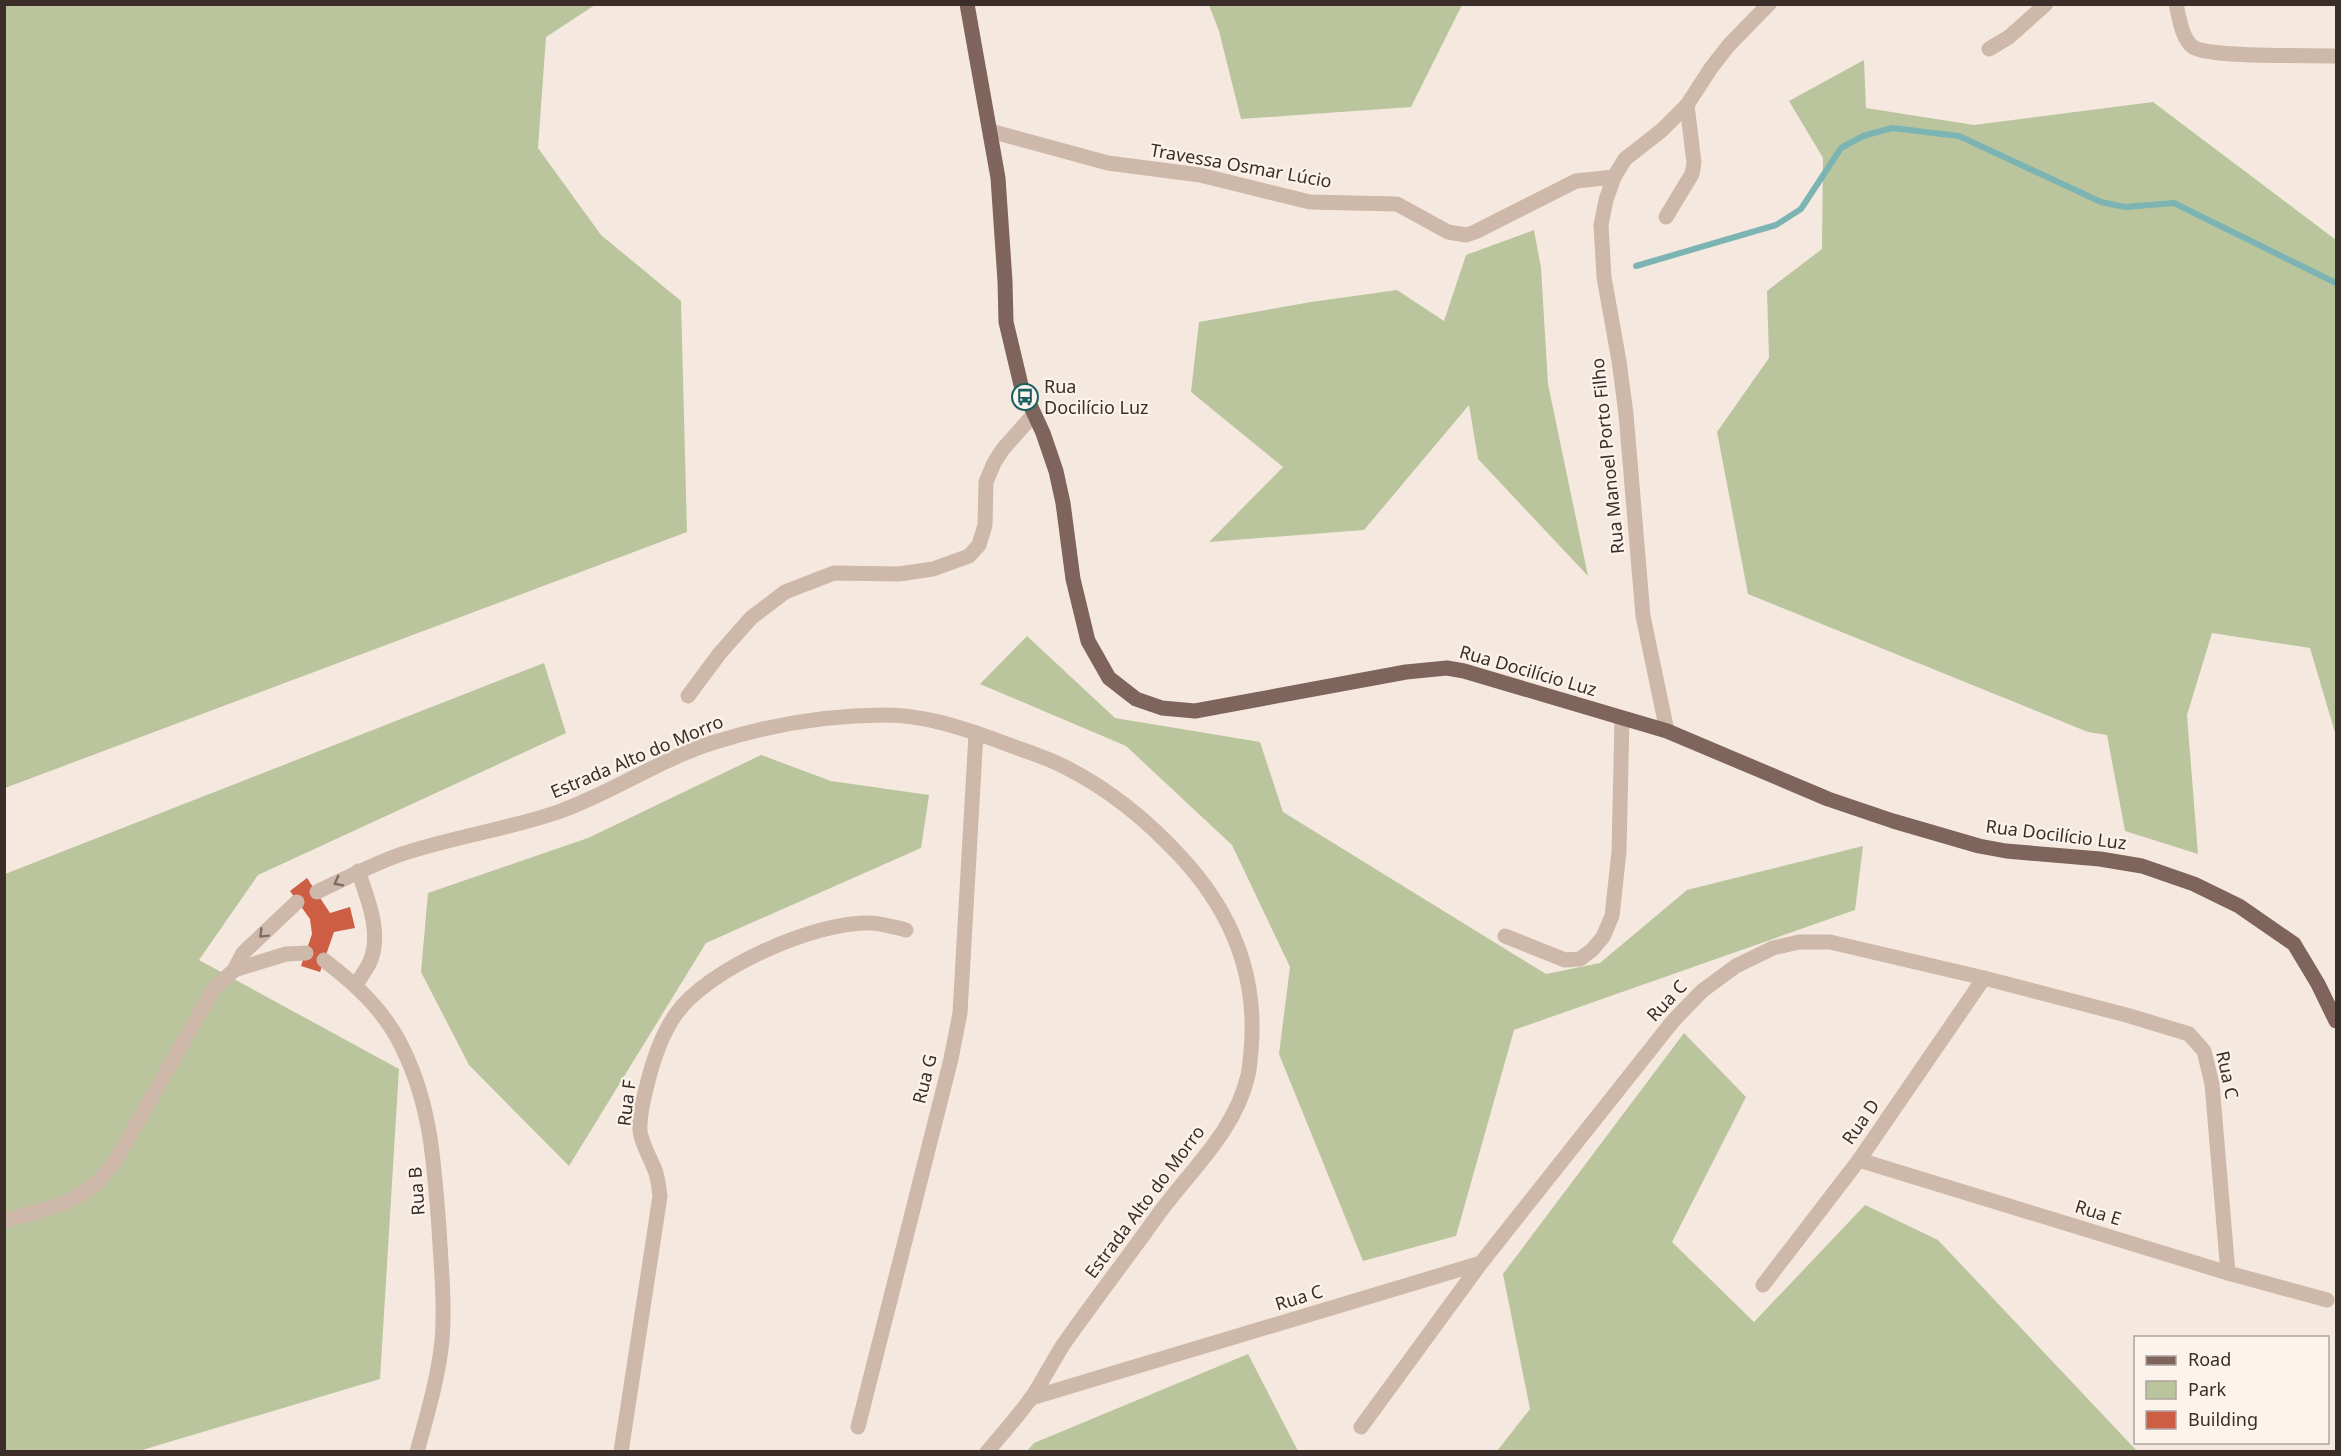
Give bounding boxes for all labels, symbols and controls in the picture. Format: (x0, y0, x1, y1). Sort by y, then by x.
street label: Travessa Osmar Lúcio (1148, 137, 1334, 193)
street label: Rua Manoel Porto Filho (1585, 357, 1629, 555)
place label: Rua Docilício Luz (1044, 374, 1148, 419)
bus stop icon: Rua Docilício Luz (1010, 382, 1040, 412)
street label: Rua Docilício Luz (1457, 639, 1600, 701)
street label: Estrada Alto do Morro (546, 709, 727, 803)
street label: Rua Docilício Luz (1984, 813, 2128, 855)
one-way arrow (333, 875, 344, 886)
one-way arrow (259, 926, 270, 937)
street label: Rua C (1641, 974, 1692, 1026)
street label: Rua C (2211, 1049, 2245, 1101)
street label: Rua G (906, 1051, 942, 1106)
street label: Rua F (611, 1078, 641, 1127)
street label: Rua D (1836, 1094, 1884, 1149)
street label: Estrada Alto do Morro (1079, 1120, 1210, 1283)
street label: Rua B (402, 1166, 430, 1216)
street label: Rua E (2072, 1194, 2124, 1230)
street label: Rua C (1272, 1278, 1325, 1316)
legend (2134, 1336, 2329, 1444)
text: Road (2188, 1347, 2231, 1371)
text: Park (2188, 1377, 2226, 1401)
text: Building (2188, 1407, 2258, 1431)

